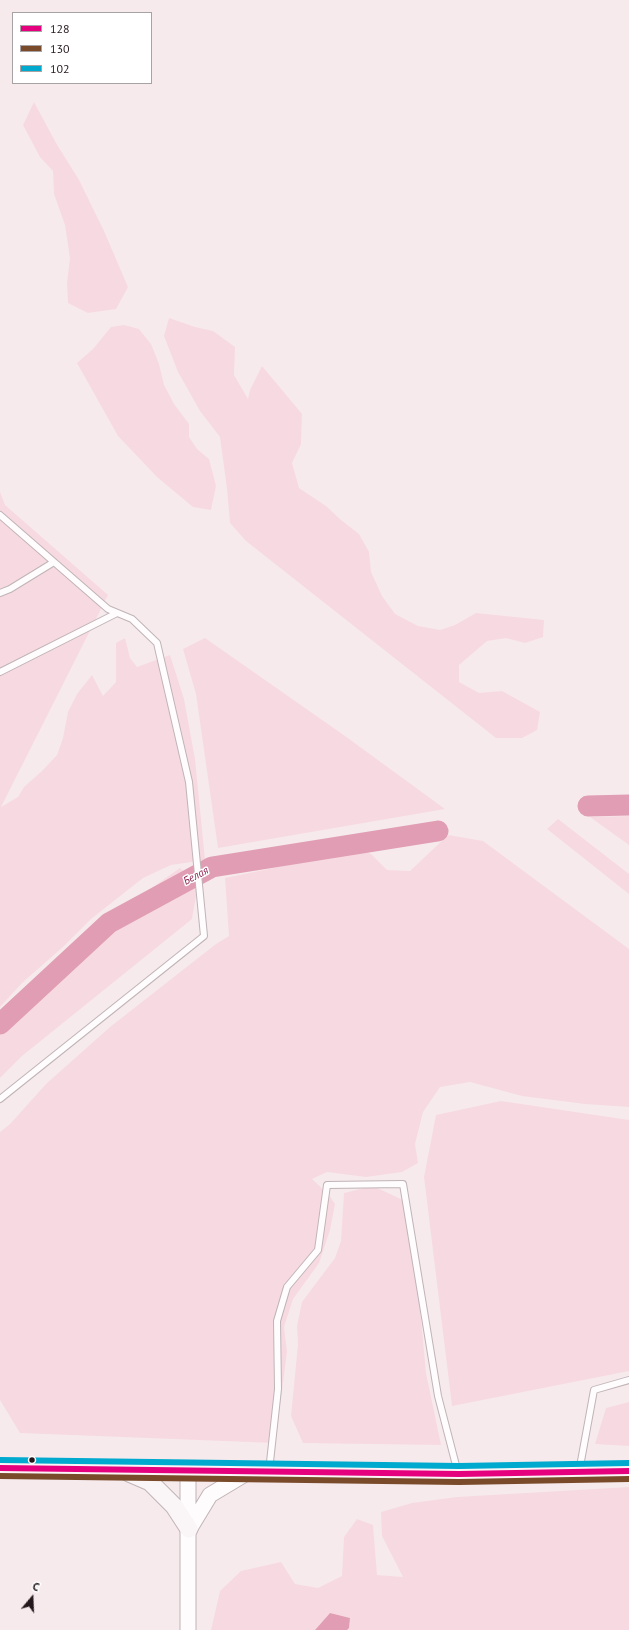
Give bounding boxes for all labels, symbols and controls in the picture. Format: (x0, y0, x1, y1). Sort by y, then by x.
legend (12, 12, 152, 84)
text: 128 (50, 21, 70, 36)
text: 130 (50, 41, 70, 56)
text: 102 (50, 61, 70, 76)
water label: Белая (181, 864, 211, 888)
unlabelled marker (27, 1455, 37, 1465)
north arrow (12, 1578, 52, 1618)
text: С (31, 1579, 41, 1594)

